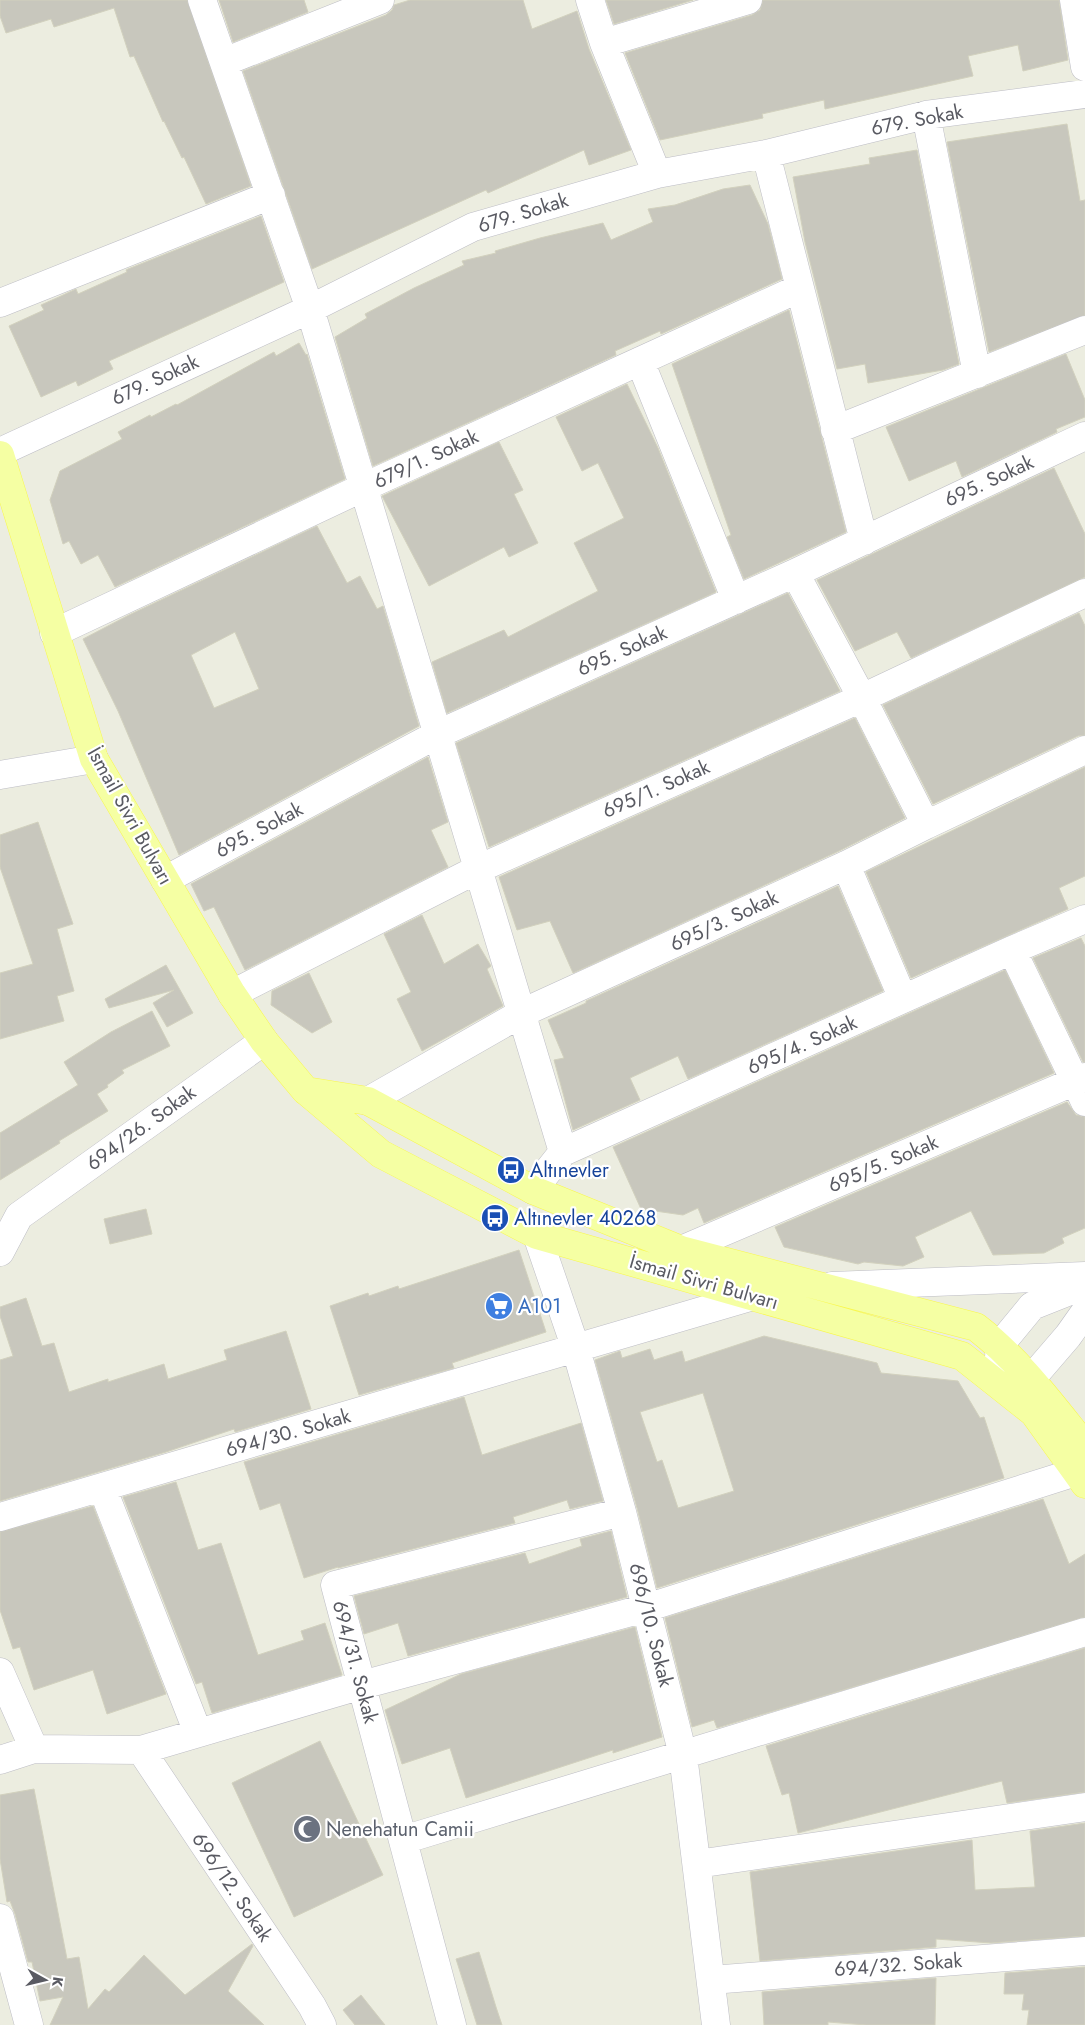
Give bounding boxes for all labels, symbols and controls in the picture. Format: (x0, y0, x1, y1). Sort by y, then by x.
street label: 679. Sokak (868, 97, 966, 143)
street label: 679. Sokak (474, 185, 572, 240)
street label: 679. Sokak (107, 347, 204, 413)
street label: 679/1. Sokak (369, 422, 483, 496)
street label: 695. Sokak (940, 448, 1039, 514)
street label: 695. Sokak (573, 618, 672, 684)
street label: İsmail Sivri Bulvarı (80, 742, 180, 890)
street label: 695/1. Sokak (598, 752, 714, 826)
street label: 695. Sokak (210, 795, 308, 865)
street label: 695/3. Sokak (665, 883, 783, 959)
street label: 695/4. Sokak (742, 1008, 862, 1082)
street label: 694/26. Sokak (80, 1078, 202, 1178)
street label: 695/5. Sokak (823, 1128, 943, 1200)
bus stop icon: Altınevler (496, 1155, 526, 1185)
place label: Altınevler (530, 1156, 609, 1185)
bus stop icon: Altınevler 40268 (480, 1203, 510, 1233)
place label: Altınevler 40268 (514, 1204, 656, 1233)
street label: İsmail Sivri Bulvarı (626, 1247, 782, 1317)
supermarket icon: A101 (484, 1291, 514, 1321)
place label: A101 (518, 1292, 561, 1321)
street label: 694/30. Sokak (222, 1401, 354, 1465)
street label: 696/10. Sokak (622, 1560, 680, 1690)
street label: 694/31. Sokak (325, 1597, 385, 1727)
mosque icon: Nenehatun Camii (292, 1814, 322, 1844)
place label: Nenehatun Camii (326, 1815, 474, 1844)
street label: 696/12. Sokak (185, 1827, 279, 1948)
street label: 694/32. Sokak (833, 1946, 963, 1984)
north arrow (20, 1955, 70, 2005)
text: K (47, 1976, 68, 1988)

